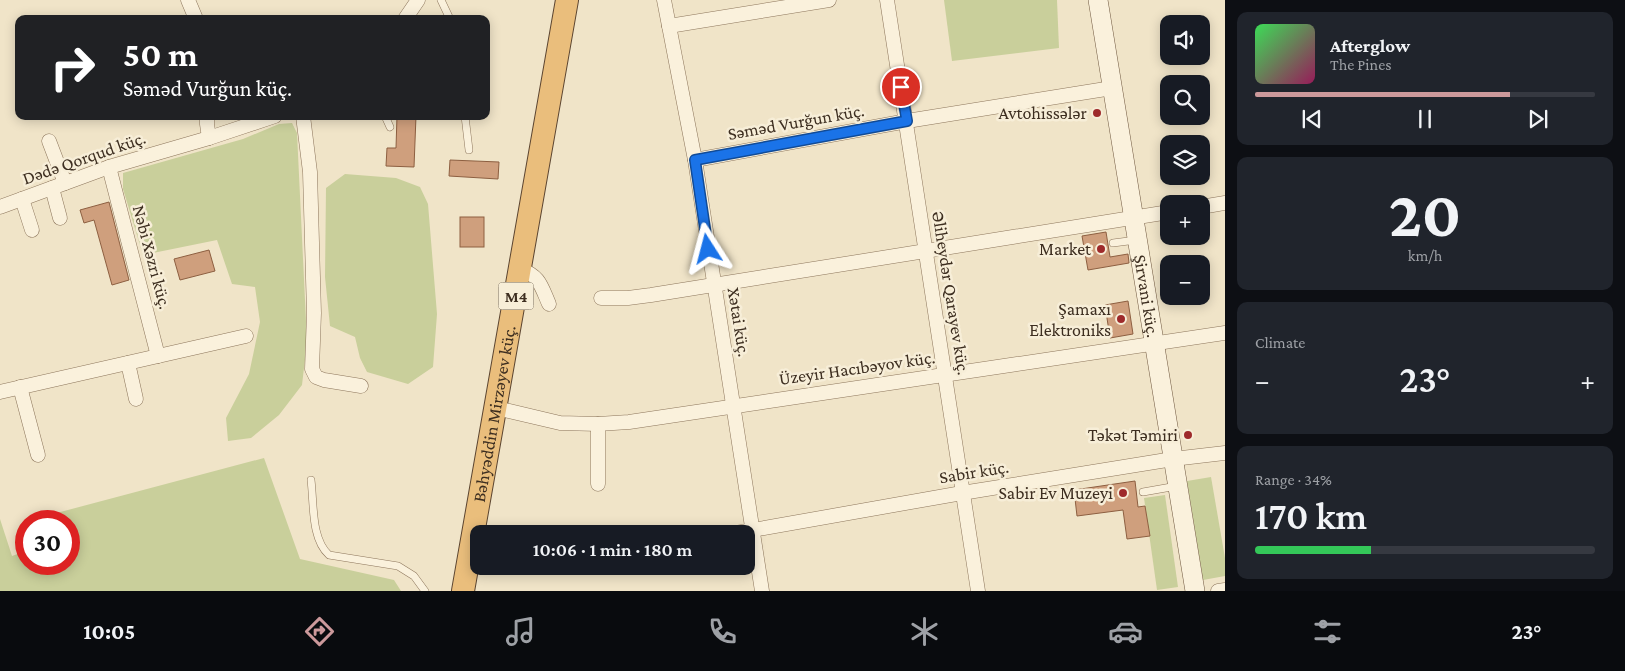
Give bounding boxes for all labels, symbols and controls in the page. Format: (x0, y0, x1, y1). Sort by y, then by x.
map controls (1160, 15, 1210, 305)
button: sound (1160, 15, 1210, 65)
icon: right (40, 35, 105, 100)
text: 50 m (123, 35, 198, 74)
text: Afterglow (1330, 35, 1410, 56)
text: The Pines (1330, 56, 1391, 73)
pin (880, 66, 922, 108)
icon: arrive (887, 73, 915, 101)
button: search (1160, 75, 1210, 125)
text: Səməd Vurğun küç. (123, 76, 292, 101)
street label: Səməd Vurğun küç. (726, 100, 866, 144)
place label: Avtohissələr (998, 103, 1088, 123)
icon: previous (1298, 105, 1326, 133)
icon: pause (1411, 105, 1439, 133)
icon: next (1524, 105, 1552, 133)
marker: Avtohissələr (1091, 107, 1103, 119)
street label: Dədə Qorqud küç. (20, 128, 148, 188)
button: layers (1160, 135, 1210, 185)
text: 20 (1389, 178, 1461, 250)
button: + (1160, 195, 1210, 245)
street label: Nəbi Xəzri küç. (129, 203, 175, 311)
street label: Əliheydər Qarayev küç. (928, 210, 974, 376)
position arrow (681, 222, 733, 274)
place label: Market (1039, 239, 1092, 259)
marker: Market (1095, 243, 1107, 255)
text: km/h (1408, 247, 1442, 264)
street label: Şirvani küç. (1130, 253, 1163, 339)
button: − (1160, 255, 1210, 305)
road number: M4 (498, 282, 534, 310)
street label: Xətai küç. (724, 286, 754, 358)
place label: Şamaxı Elektroniks (1029, 299, 1111, 340)
marker: Şamaxı Elektroniks (1115, 313, 1127, 325)
street label: Bəhyəddin Mirzəyev küç. (469, 324, 520, 504)
text: Climate (1255, 334, 1305, 351)
street label: Üzeyir Hacıbəyov küç. (778, 347, 936, 389)
text: 23° (1400, 358, 1450, 400)
text: − (1255, 365, 1270, 396)
text: + (1580, 365, 1595, 396)
place label: Təkət Təmiri (1088, 425, 1178, 445)
marker: Təkət Təmiri (1182, 429, 1194, 441)
street label: Sabir küç. (938, 457, 1010, 487)
text: Range · 34% (1255, 471, 1332, 488)
place label: Sabir Ev Muzeyi (998, 483, 1113, 503)
marker: Sabir Ev Muzeyi (1117, 487, 1129, 499)
text: 170 km (1255, 495, 1367, 537)
speed limit sign: 30 (15, 510, 80, 575)
text: 10:06 · 1 min · 180 m (533, 539, 692, 560)
icon: directions (302, 614, 337, 649)
icon: music (503, 614, 538, 649)
icon: phone (705, 614, 740, 649)
icon: climate (907, 614, 942, 649)
icon: car (1108, 614, 1143, 649)
icon: filters (1310, 614, 1345, 649)
text: 10:05 (83, 619, 135, 644)
text: 23° (1512, 619, 1542, 644)

